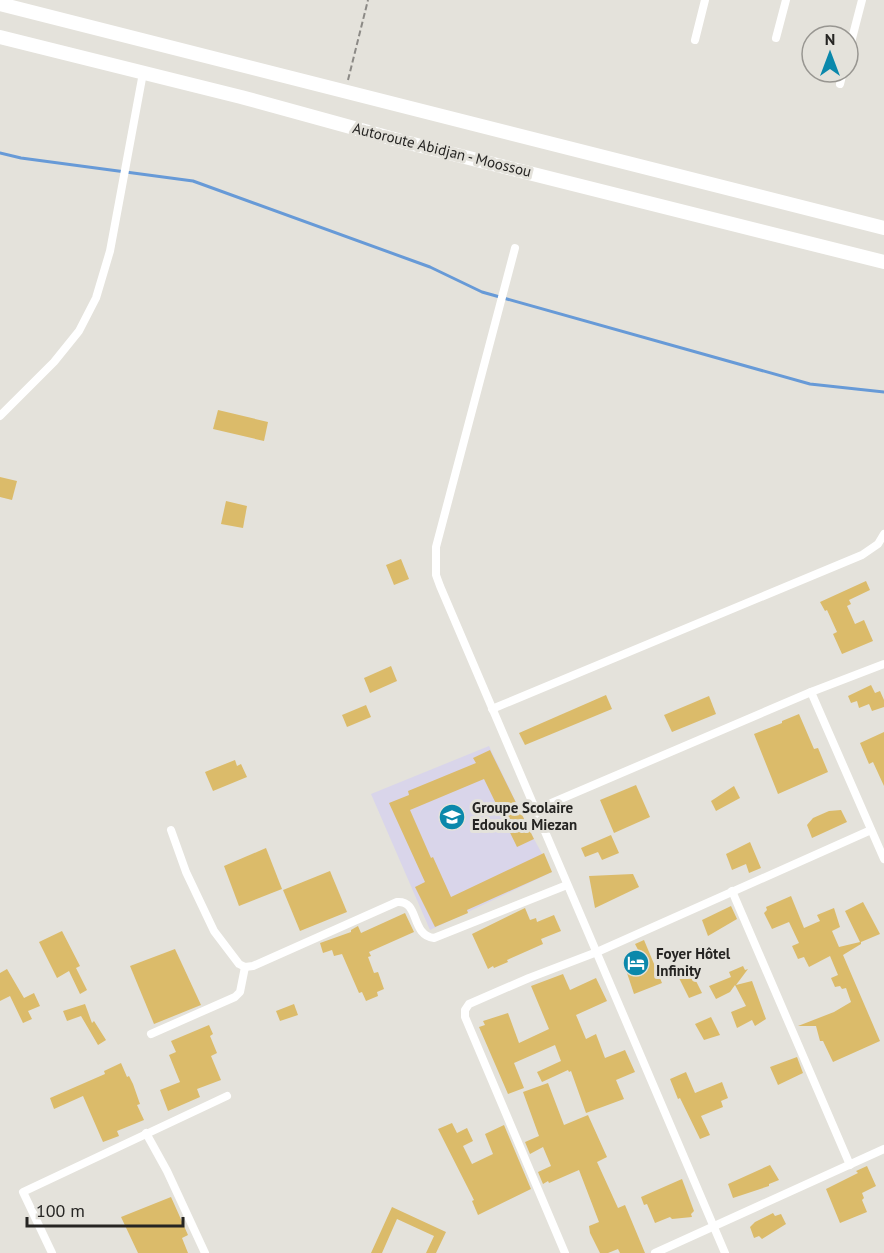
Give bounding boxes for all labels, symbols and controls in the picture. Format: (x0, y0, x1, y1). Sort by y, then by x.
north arrow (800, 24, 860, 84)
text: N (825, 29, 835, 49)
street label: Autoroute Abidjan - Moossou (351, 118, 533, 181)
place label: Groupe Scolaire Edoukou Miezan (472, 798, 577, 834)
school or university icon: Groupe Scolaire Edoukou Miezan (437, 802, 467, 832)
place label: Foyer Hôtel Infinity (656, 944, 731, 980)
hotel icon: Foyer Hôtel Infinity (621, 948, 651, 978)
scale bar (27, 1190, 183, 1228)
text: 100 m (36, 1199, 85, 1222)

